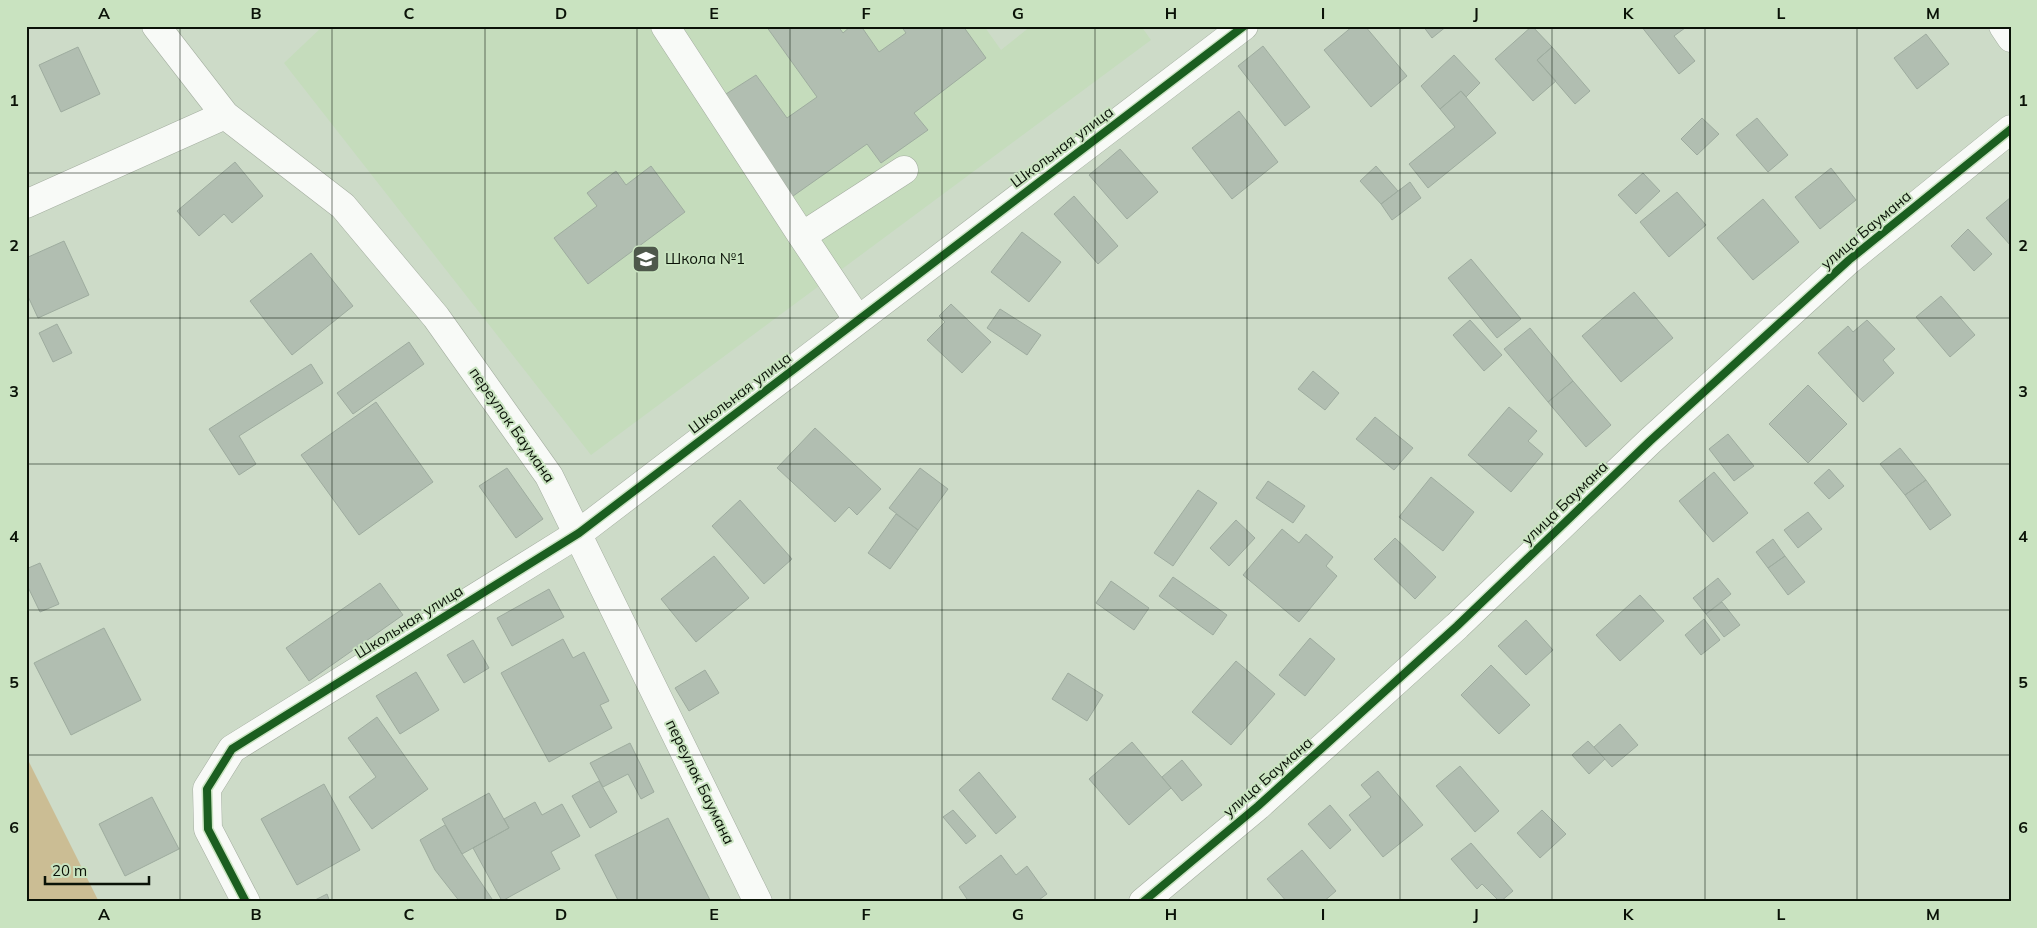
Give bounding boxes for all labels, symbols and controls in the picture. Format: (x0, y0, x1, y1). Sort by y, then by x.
text: A (98, 3, 110, 23)
text: B (250, 3, 262, 23)
text: C (404, 3, 415, 23)
text: D (555, 3, 567, 23)
text: E (709, 3, 719, 23)
text: F (861, 3, 871, 23)
text: G (1012, 3, 1024, 23)
text: H (1165, 3, 1177, 23)
text: I (1321, 3, 1325, 23)
text: J (1473, 3, 1479, 23)
text: K (1623, 3, 1635, 23)
text: L (1777, 3, 1786, 23)
text: M (1926, 3, 1940, 23)
text: 1 (9, 90, 19, 110)
text: 1 (2018, 90, 2028, 110)
street label: Школьная улица (1007, 102, 1117, 191)
street label: улица Баумана (1817, 186, 1915, 273)
text: 2 (9, 235, 19, 255)
text: 2 (2018, 235, 2028, 255)
school or university icon: Школа №1 (631, 244, 661, 274)
place label: Школа №1 (665, 249, 745, 268)
street label: Школьная улица (685, 348, 795, 437)
street label: переулок Баумана (465, 363, 559, 486)
text: 3 (9, 381, 19, 401)
text: 3 (2018, 381, 2028, 401)
street label: улица Баумана (1518, 457, 1612, 549)
text: 4 (9, 526, 19, 546)
text: 4 (2018, 526, 2028, 546)
street label: Школьная улица (351, 581, 466, 662)
text: 5 (9, 672, 19, 692)
text: 5 (2018, 672, 2028, 692)
street label: переулок Баумана (662, 716, 739, 847)
street label: улица Баумана (1219, 733, 1316, 821)
text: 6 (9, 817, 19, 837)
text: 6 (2018, 817, 2028, 837)
scale bar (45, 853, 149, 885)
text: 20 m (52, 861, 87, 880)
text: A (98, 904, 110, 924)
text: B (250, 904, 262, 924)
text: C (404, 904, 415, 924)
text: D (555, 904, 567, 924)
text: E (709, 904, 719, 924)
text: F (861, 904, 871, 924)
text: G (1012, 904, 1024, 924)
text: H (1165, 904, 1177, 924)
text: I (1321, 904, 1325, 924)
text: J (1473, 904, 1479, 924)
text: K (1623, 904, 1635, 924)
text: L (1777, 904, 1786, 924)
text: M (1926, 904, 1940, 924)

